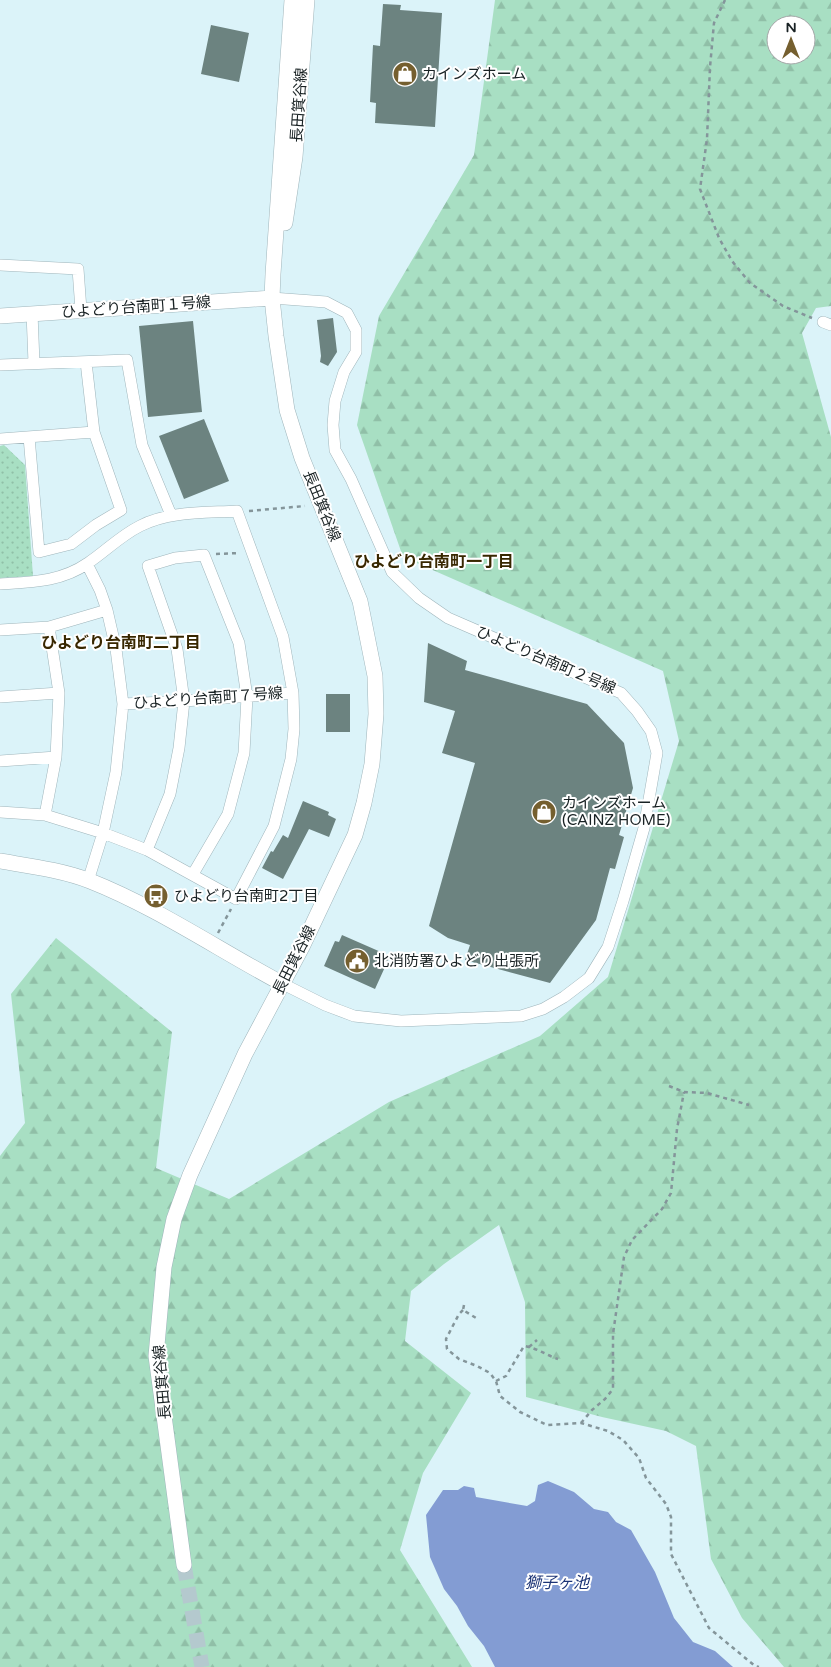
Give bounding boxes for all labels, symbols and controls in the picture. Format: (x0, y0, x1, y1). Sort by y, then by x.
north arrow (766, 15, 816, 65)
text: N (785, 19, 797, 36)
shop icon: カインズホーム (392, 61, 418, 87)
place label: カインズホーム (422, 65, 526, 83)
street label: 長田箕谷線 (287, 67, 311, 143)
street label: ひよどり台南町１号線 (61, 293, 211, 321)
street label: 長田箕谷線 (300, 468, 344, 544)
district label: ひよどり台南町一丁目 (354, 552, 514, 572)
street label: ひよどり台南町２号線 (473, 622, 619, 698)
district label: ひよどり台南町二丁目 (41, 633, 201, 653)
street label: ひよどり台南町７号線 (133, 684, 283, 712)
place label: カインズホーム (CAINZ HOME) (562, 794, 670, 829)
shop icon: カインズホーム (CAINZ HOME) (531, 799, 557, 825)
bus stop icon: ひよどり台南町2丁目 (143, 883, 169, 909)
place label: ひよどり台南町2丁目 (174, 887, 318, 905)
street label: 長田箕谷線 (269, 922, 319, 998)
public building icon: 北消防署ひよどり出張所 (344, 948, 370, 974)
place label: 北消防署ひよどり出張所 (374, 952, 539, 970)
street label: 長田箕谷線 (150, 1344, 174, 1420)
water label: 獅子ヶ池 (525, 1573, 591, 1593)

